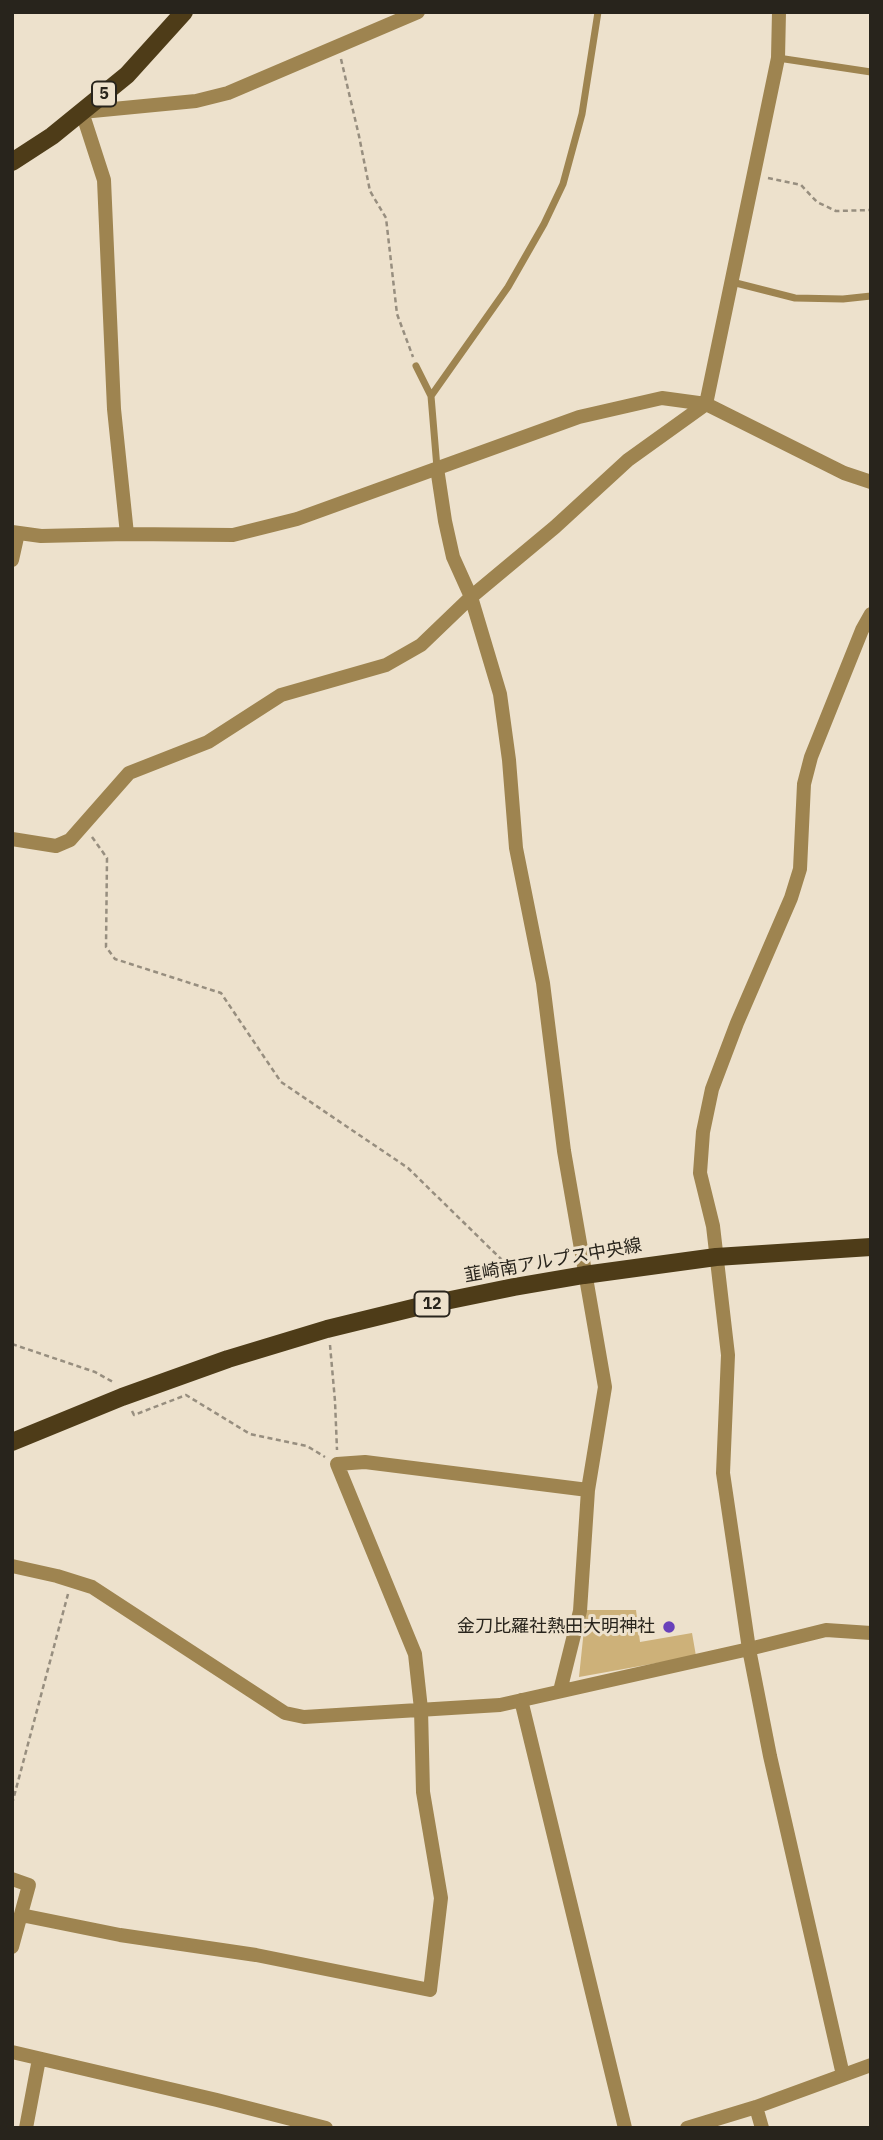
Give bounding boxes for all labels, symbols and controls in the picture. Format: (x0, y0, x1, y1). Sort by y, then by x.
road number: 5 (92, 82, 116, 106)
street label: 韮崎南アルプス中央線 (462, 1235, 644, 1287)
road number: 12 (414, 1292, 450, 1316)
place label: 金刀比羅社熱田大明神社 (457, 1616, 655, 1638)
marker: 金刀比羅社熱田大明神社 (661, 1619, 677, 1635)

